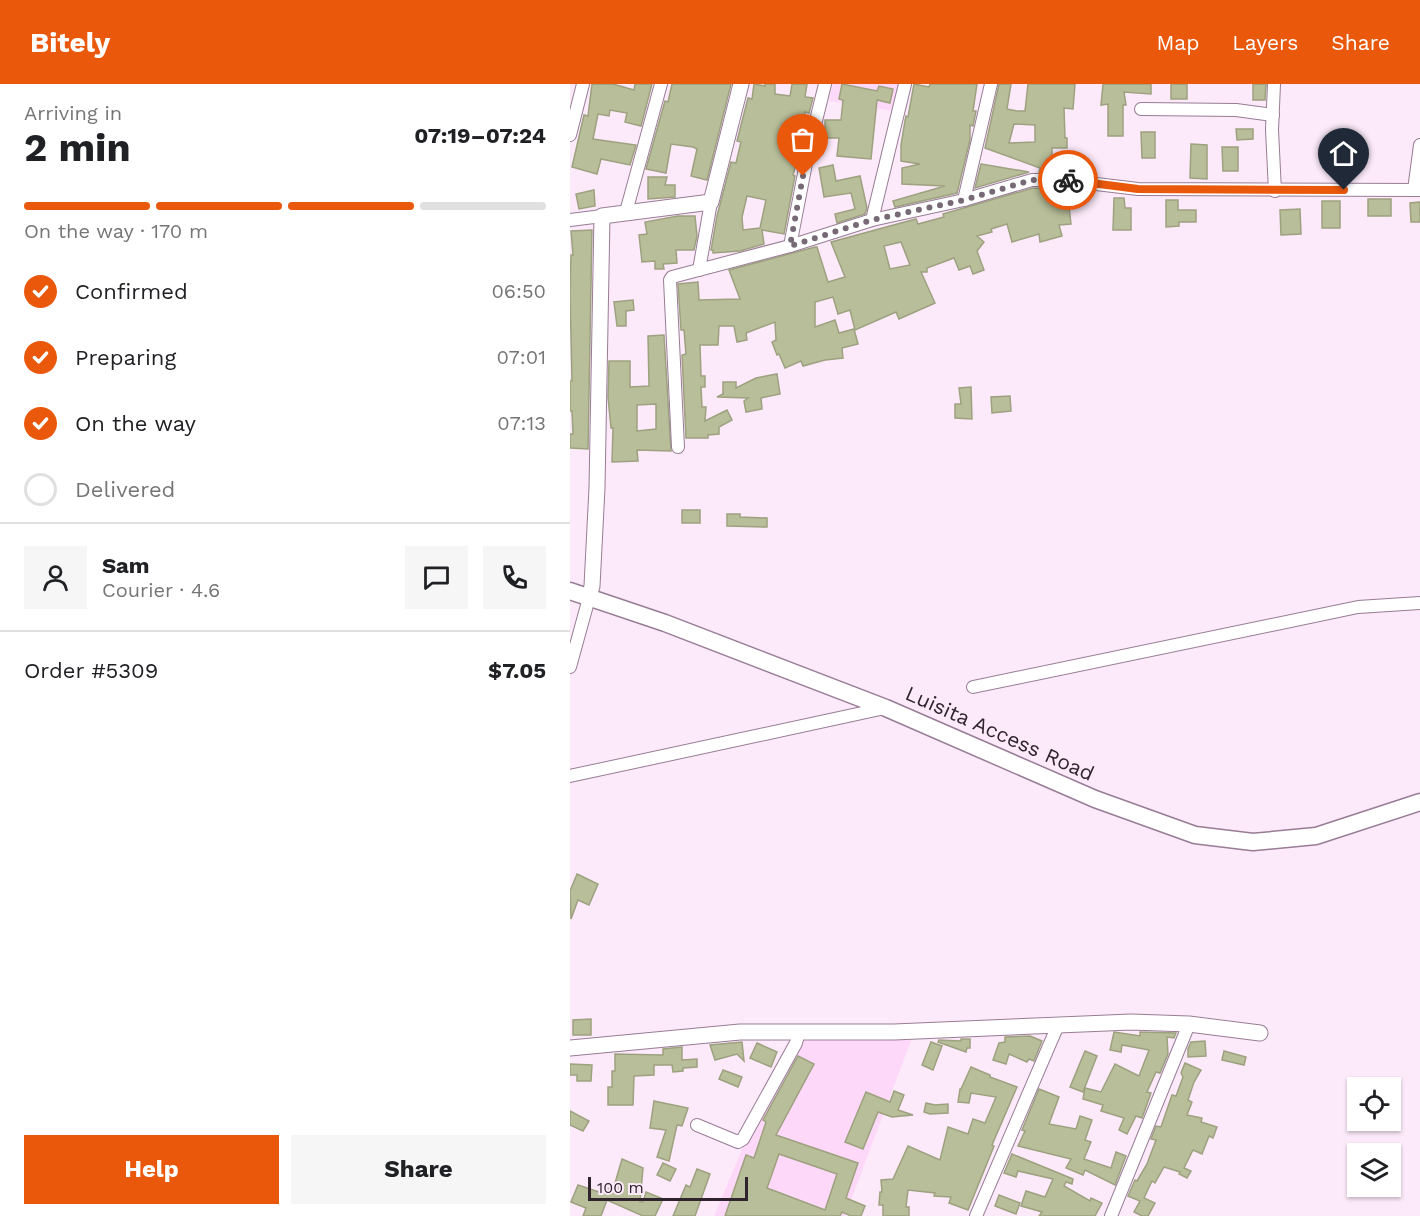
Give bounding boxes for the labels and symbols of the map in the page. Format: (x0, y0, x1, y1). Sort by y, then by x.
pin (777, 114, 828, 176)
pin (1318, 128, 1369, 190)
courier (1038, 150, 1098, 210)
street label: Luisita Access Road (902, 680, 1098, 786)
scale bar (588, 1174, 748, 1202)

